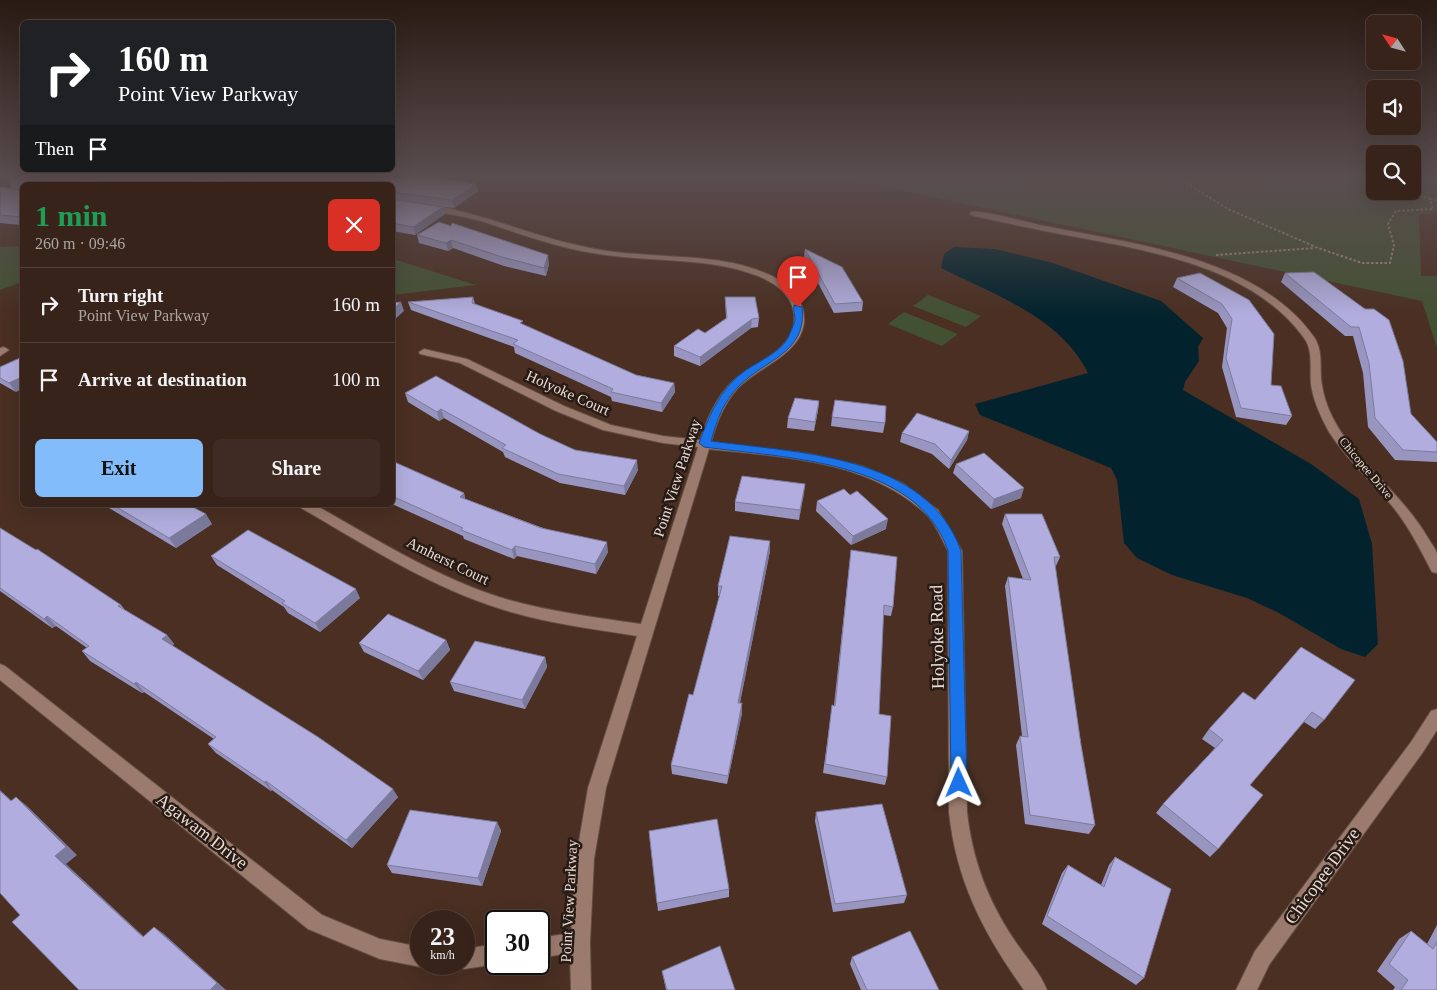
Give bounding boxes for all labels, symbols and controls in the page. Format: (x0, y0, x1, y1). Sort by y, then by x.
north arrow (1366, 15, 1421, 70)
map controls (1366, 15, 1421, 200)
icon: right (35, 40, 100, 105)
text: 160 m (118, 40, 208, 79)
button: sound (1366, 80, 1421, 135)
text: Point View Parkway (118, 81, 298, 106)
icon: arrive (84, 135, 112, 163)
text: Then (35, 138, 74, 159)
button: search (1366, 145, 1421, 200)
text: 1 min (35, 199, 108, 232)
button: close (328, 199, 380, 251)
text: 260 m · 09:46 (35, 235, 125, 252)
pin (777, 256, 819, 307)
icon: arrive (784, 263, 812, 291)
text: Turn right (78, 285, 163, 306)
icon: right (35, 291, 63, 319)
text: 160 m (332, 294, 380, 315)
text: Point View Parkway (78, 307, 209, 324)
icon: arrive (35, 366, 63, 394)
street label: Holyoke Court (524, 367, 613, 419)
text: Arrive at destination (78, 369, 247, 390)
text: 100 m (332, 369, 380, 390)
street label: Point View Parkway (650, 417, 704, 539)
street label: Chicopee Drive (1336, 435, 1396, 501)
button: Exit (35, 439, 203, 497)
button: Share (213, 439, 380, 497)
street label: Amherst Court (404, 534, 493, 588)
street label: Holyoke Road (926, 585, 948, 689)
position arrow (932, 756, 984, 808)
street label: Agawam Drive (152, 789, 252, 873)
street label: Chicopee Drive (1281, 824, 1363, 928)
street label: Point View Parkway (558, 839, 580, 963)
speed limit sign: 30 (485, 910, 550, 975)
text: 23 (430, 923, 455, 950)
text: km/h (430, 948, 455, 962)

